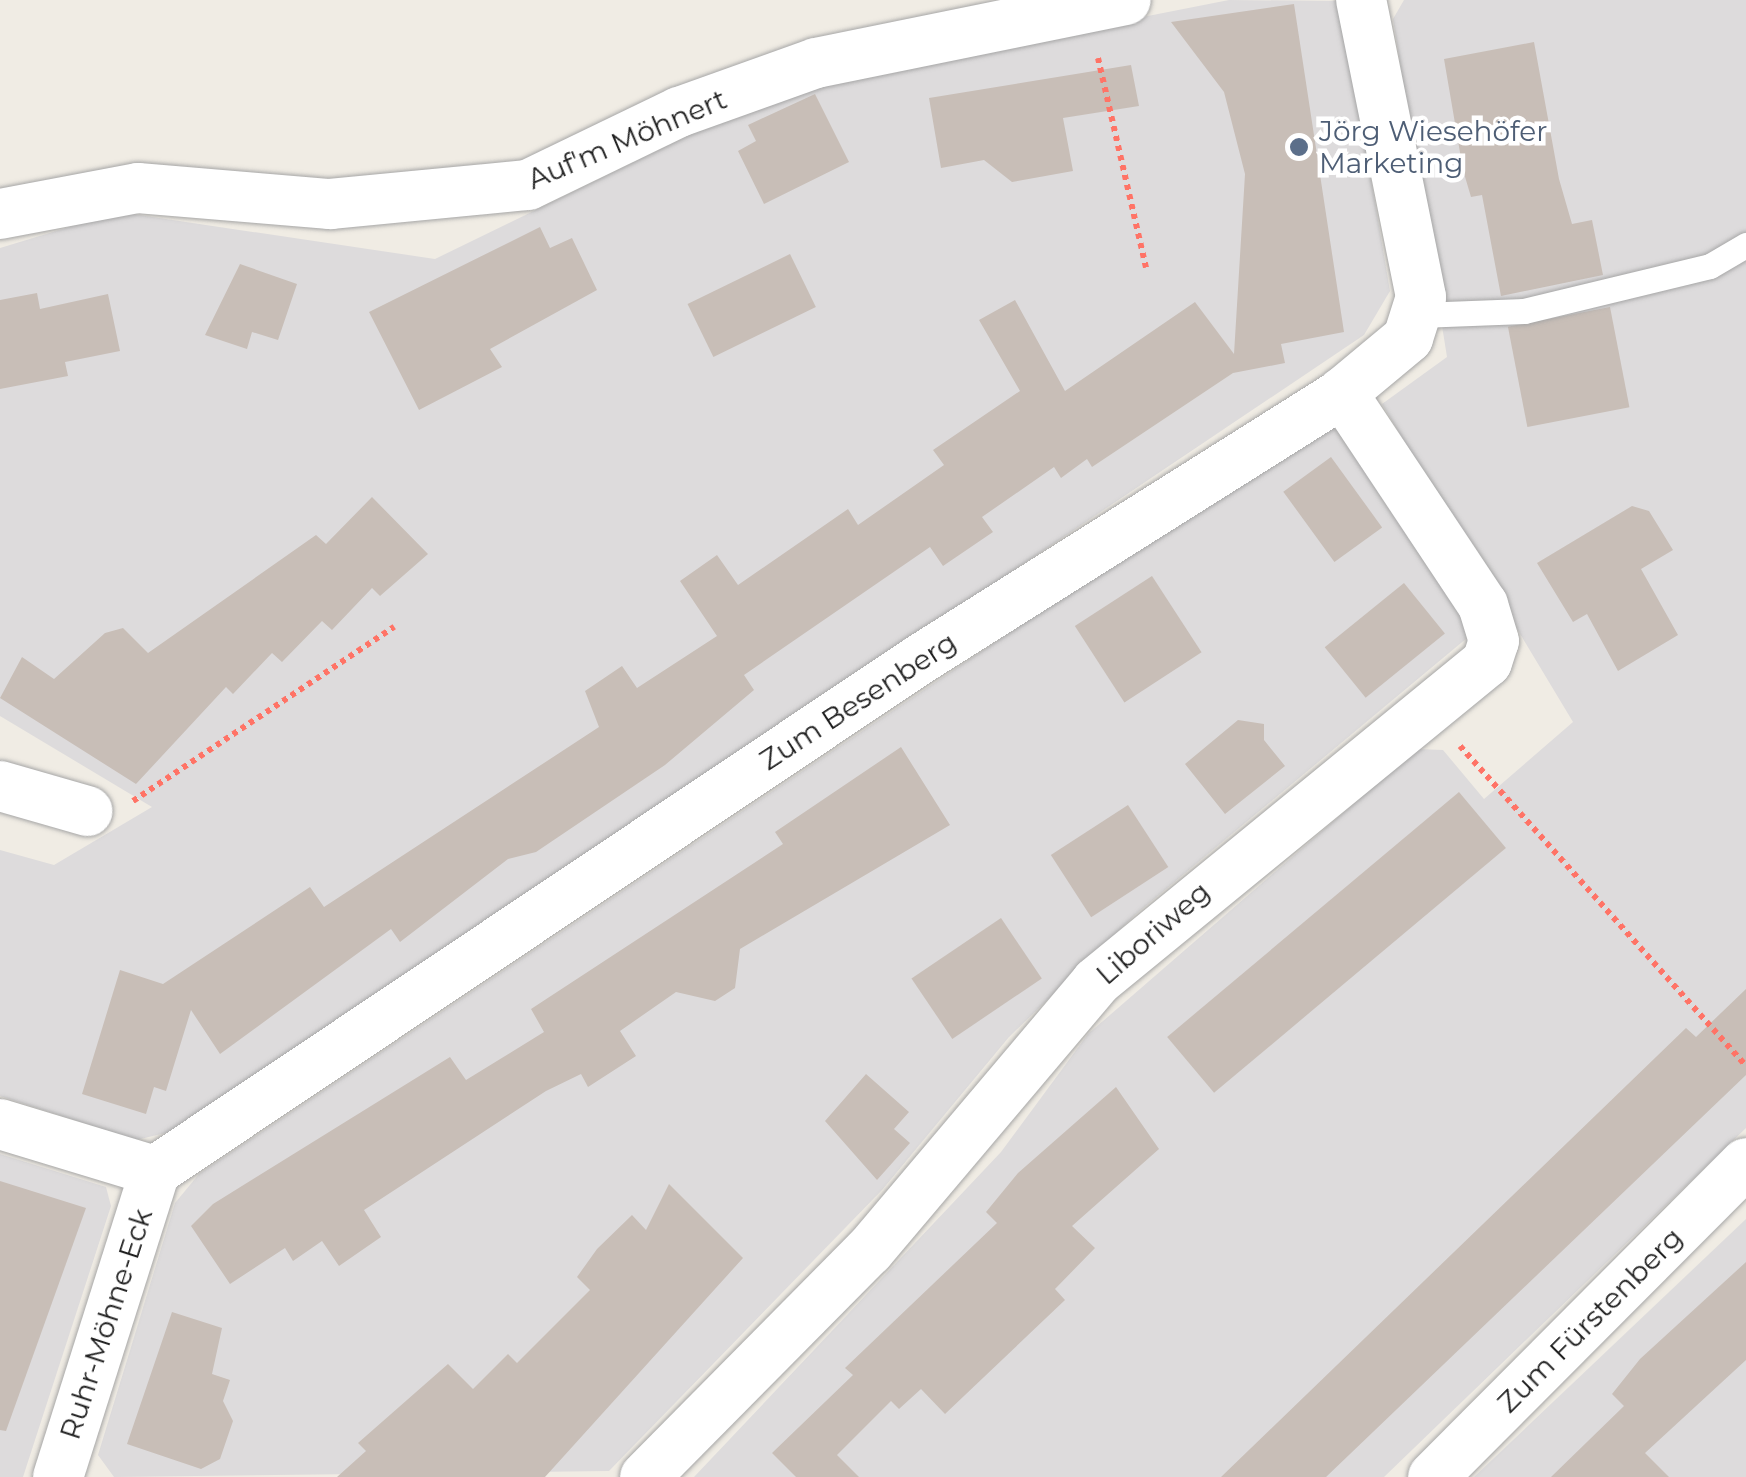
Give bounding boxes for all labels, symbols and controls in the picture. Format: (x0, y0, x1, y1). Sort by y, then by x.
street label: Auf'm Möhnert (522, 82, 732, 196)
place label: Jörg Wiesehöfer Marketing (1319, 114, 1547, 180)
marker: Jörg Wiesehöfer Marketing (1288, 136, 1310, 158)
street label: Zum Besenberg (754, 625, 962, 777)
street label: Liboriweg (1089, 875, 1217, 991)
street label: Ruhr-Möhne-Eck (53, 1204, 159, 1444)
street label: Zum Fürstenberg (1491, 1221, 1689, 1419)

